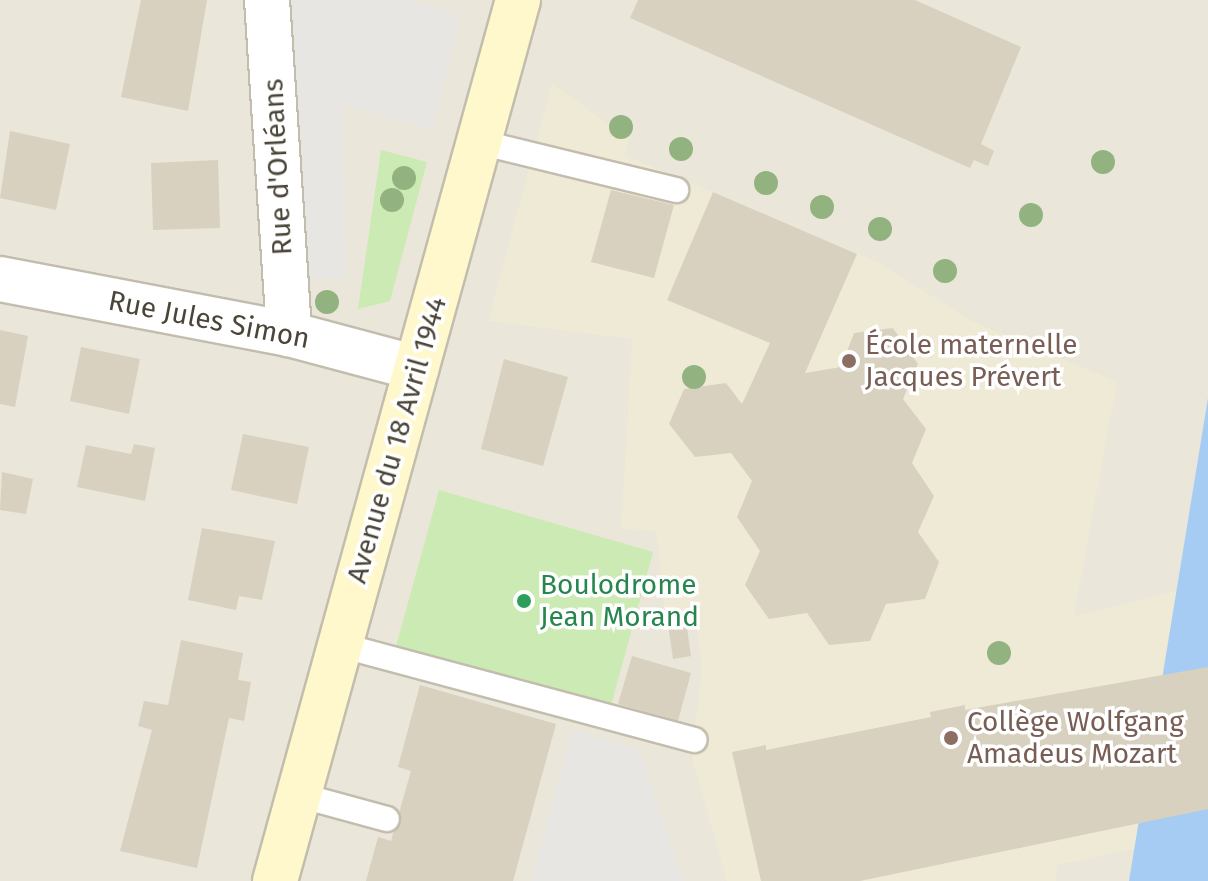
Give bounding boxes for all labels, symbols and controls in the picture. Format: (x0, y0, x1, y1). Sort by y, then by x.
street label: Rue d'Orléans (257, 78, 299, 256)
street label: Rue Jules Simon (105, 284, 313, 356)
street label: Avenue du 18 Avril 1944 (340, 293, 454, 587)
place label: École maternelle Jacques Prévert (865, 328, 1078, 394)
marker: École maternelle Jacques Prévert (840, 352, 858, 370)
place label: Boulodrome Jean Morand (540, 568, 699, 634)
marker: Boulodrome Jean Morand (515, 592, 533, 610)
place label: Collège Wolfgang Amadeus Mozart (967, 705, 1184, 771)
marker: Collège Wolfgang Amadeus Mozart (942, 729, 960, 747)

